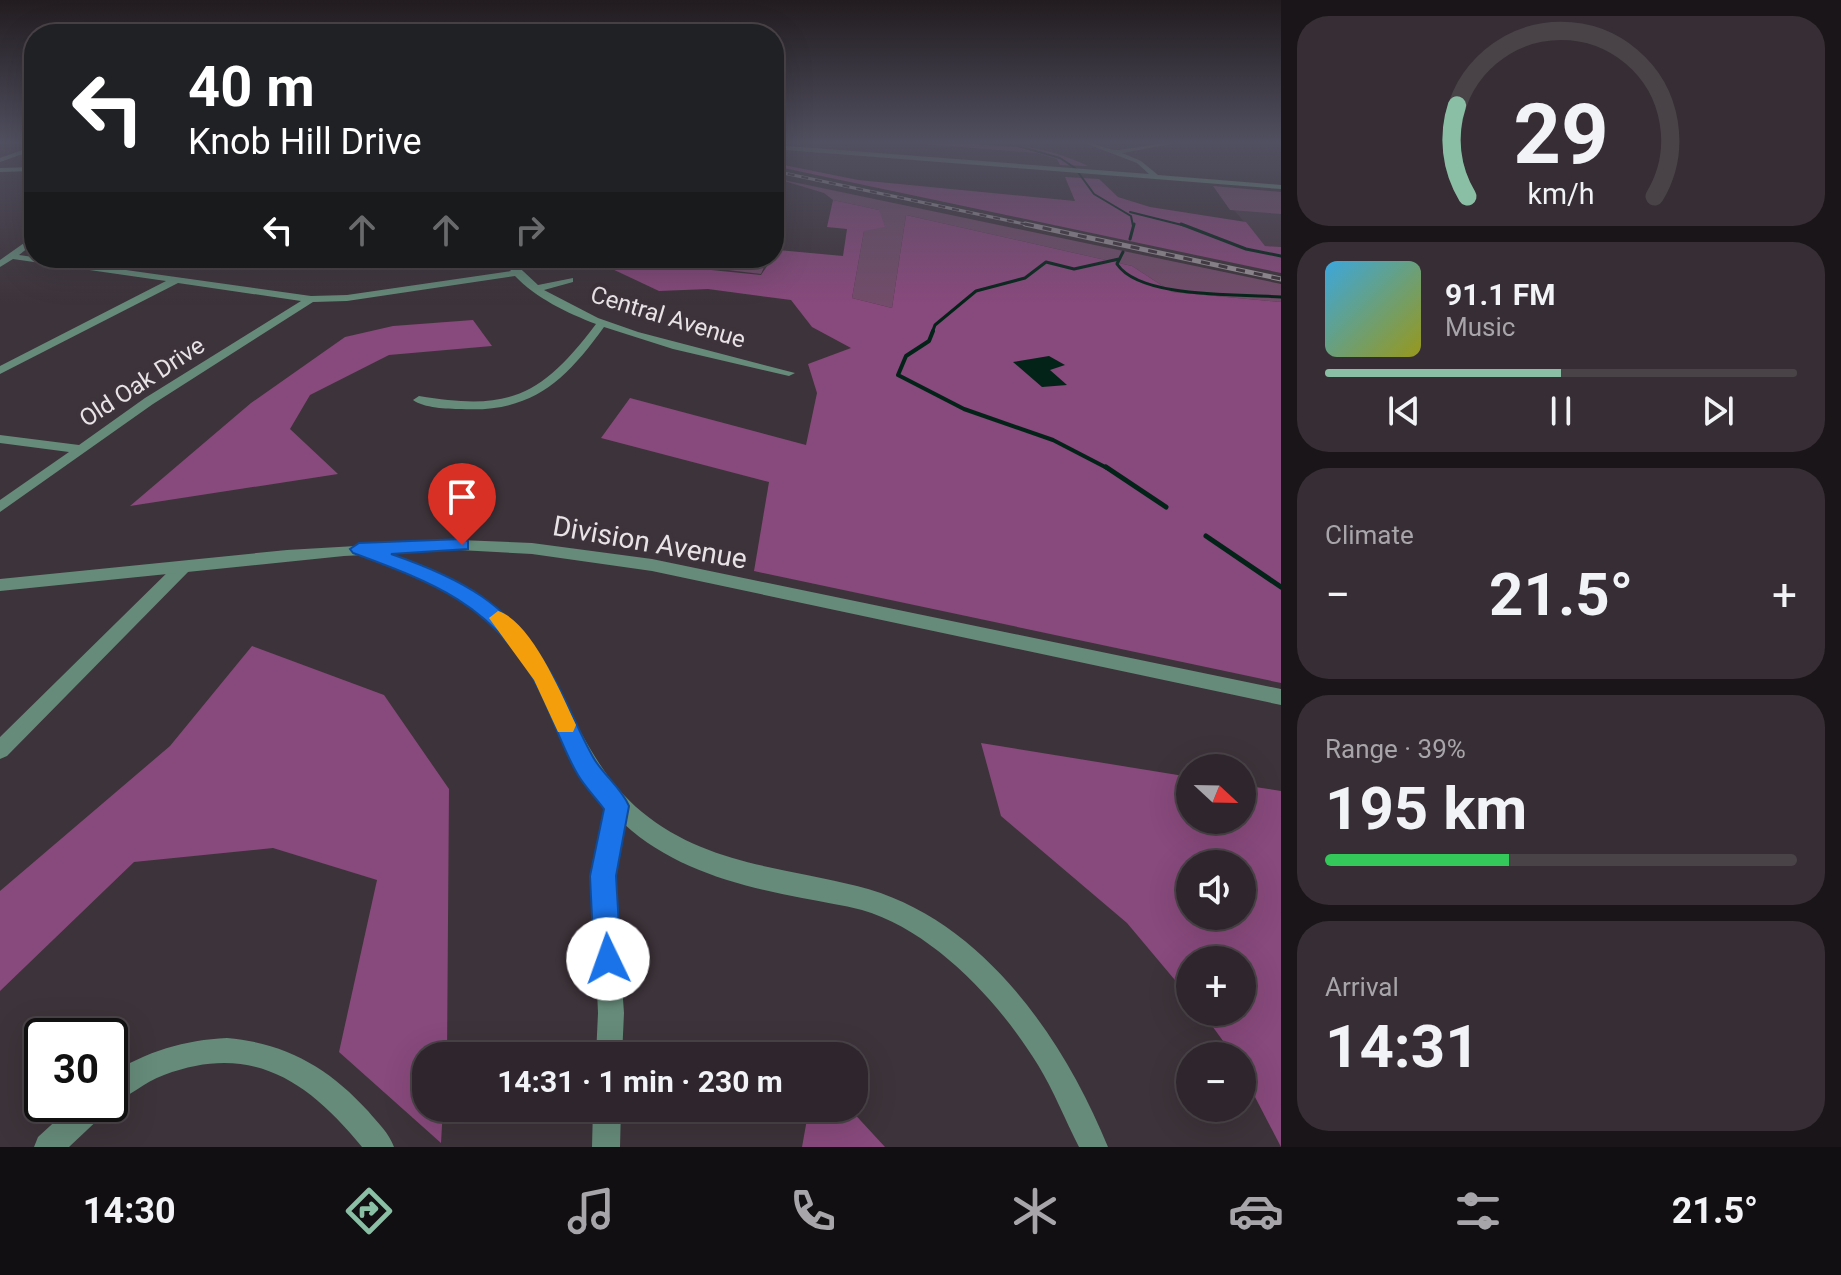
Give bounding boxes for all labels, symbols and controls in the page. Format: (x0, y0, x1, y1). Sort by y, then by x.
text: 40 m (188, 54, 315, 120)
icon: left (56, 56, 160, 160)
text: 29 (1513, 86, 1609, 183)
text: Knob Hill Drive (188, 121, 422, 163)
text: km/h (1527, 177, 1595, 211)
icon: left (256, 208, 300, 252)
icon: ahead (340, 208, 384, 252)
icon: ahead (424, 208, 468, 252)
icon: right (508, 208, 552, 252)
text: 91.1 FM (1445, 277, 1556, 312)
street label: Central Avenue (587, 280, 749, 354)
text: Music (1445, 312, 1515, 342)
street label: Old Oak Drive (74, 331, 210, 433)
icon: previous (1382, 389, 1426, 433)
icon: pause (1539, 389, 1583, 433)
icon: next (1696, 389, 1740, 433)
pin (428, 463, 496, 545)
icon: arrive (440, 475, 484, 519)
street label: Division Avenue (550, 509, 750, 576)
text: Climate (1325, 520, 1414, 550)
text: 21.5° (1489, 559, 1633, 630)
text: − (1325, 569, 1350, 621)
text: + (1772, 569, 1797, 621)
text: Range · 39% (1325, 734, 1466, 764)
north arrow (1176, 754, 1256, 834)
map controls (1176, 754, 1256, 1122)
text: 195 km (1325, 773, 1527, 844)
button: sound (1176, 850, 1256, 930)
position arrow (566, 917, 650, 1001)
button: + (1176, 946, 1256, 1026)
text: Arrival (1325, 972, 1399, 1002)
text: 14:31 (1325, 1011, 1480, 1082)
speed limit sign: 30 (24, 1018, 128, 1122)
button: − (1176, 1042, 1256, 1122)
text: 14:31 · 1 min · 230 m (497, 1064, 783, 1099)
icon: directions (341, 1183, 397, 1239)
icon: music (563, 1183, 619, 1239)
icon: phone (785, 1183, 841, 1239)
icon: climate (1007, 1183, 1063, 1239)
icon: car (1228, 1183, 1284, 1239)
icon: filters (1450, 1183, 1506, 1239)
text: 14:30 (83, 1190, 176, 1232)
text: 21.5° (1672, 1190, 1758, 1232)

